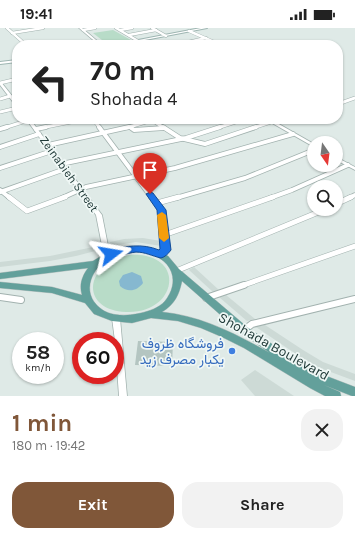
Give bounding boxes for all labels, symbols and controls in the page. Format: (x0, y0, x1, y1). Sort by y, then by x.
text: 19:41 (20, 5, 53, 23)
text: 70 m (90, 54, 155, 87)
icon: left (24, 56, 76, 108)
text: Shohada 4 (90, 88, 177, 110)
street label: Zeinabieh Street (37, 133, 102, 215)
north arrow (307, 136, 343, 172)
map controls (307, 136, 343, 216)
pin (133, 153, 167, 194)
icon: arrive (139, 159, 161, 181)
button: search (307, 180, 343, 216)
position arrow (90, 233, 132, 275)
street label: Shohada Boulevard (215, 309, 332, 384)
speed limit sign: 60 (72, 332, 124, 384)
place label: فروشگاه ظروف یکبار مصرف زید (140, 335, 224, 368)
text: 58 (26, 341, 50, 364)
marker: فروشگاه ظروف یکبار مصرف زید (227, 346, 237, 356)
text: km/h (25, 362, 51, 374)
text: 1 min (12, 409, 72, 437)
button: close (301, 409, 343, 451)
text: 180 m · 19:42 (12, 438, 85, 453)
button: Exit (12, 482, 174, 528)
button: Share (182, 482, 343, 528)

